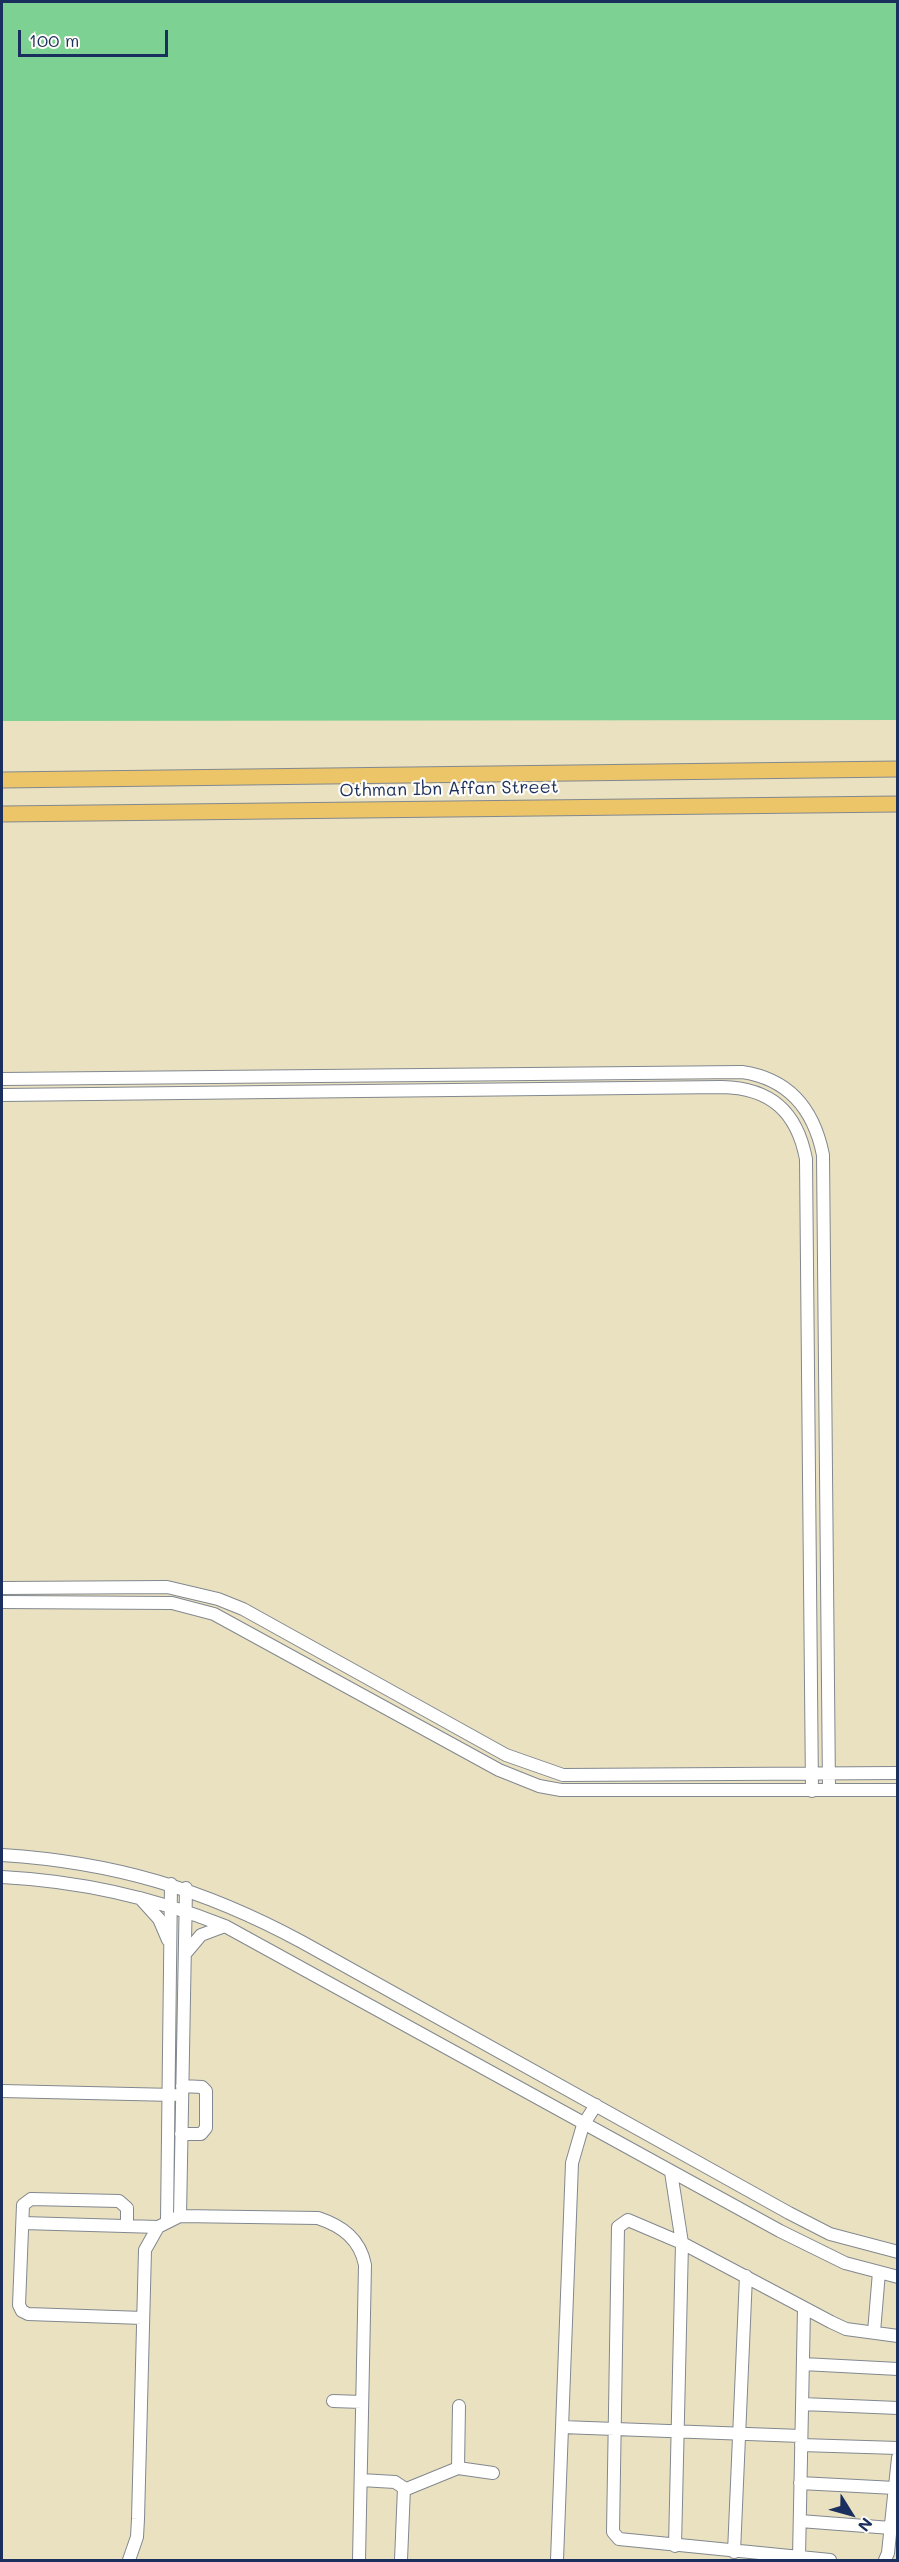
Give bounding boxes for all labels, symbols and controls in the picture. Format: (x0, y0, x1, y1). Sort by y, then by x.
scale bar (21, 18, 171, 56)
text: 100 m (29, 28, 79, 52)
street label: Othman Ibn Affan Street (339, 776, 559, 802)
north arrow (821, 2484, 881, 2544)
text: N (854, 2514, 878, 2536)

